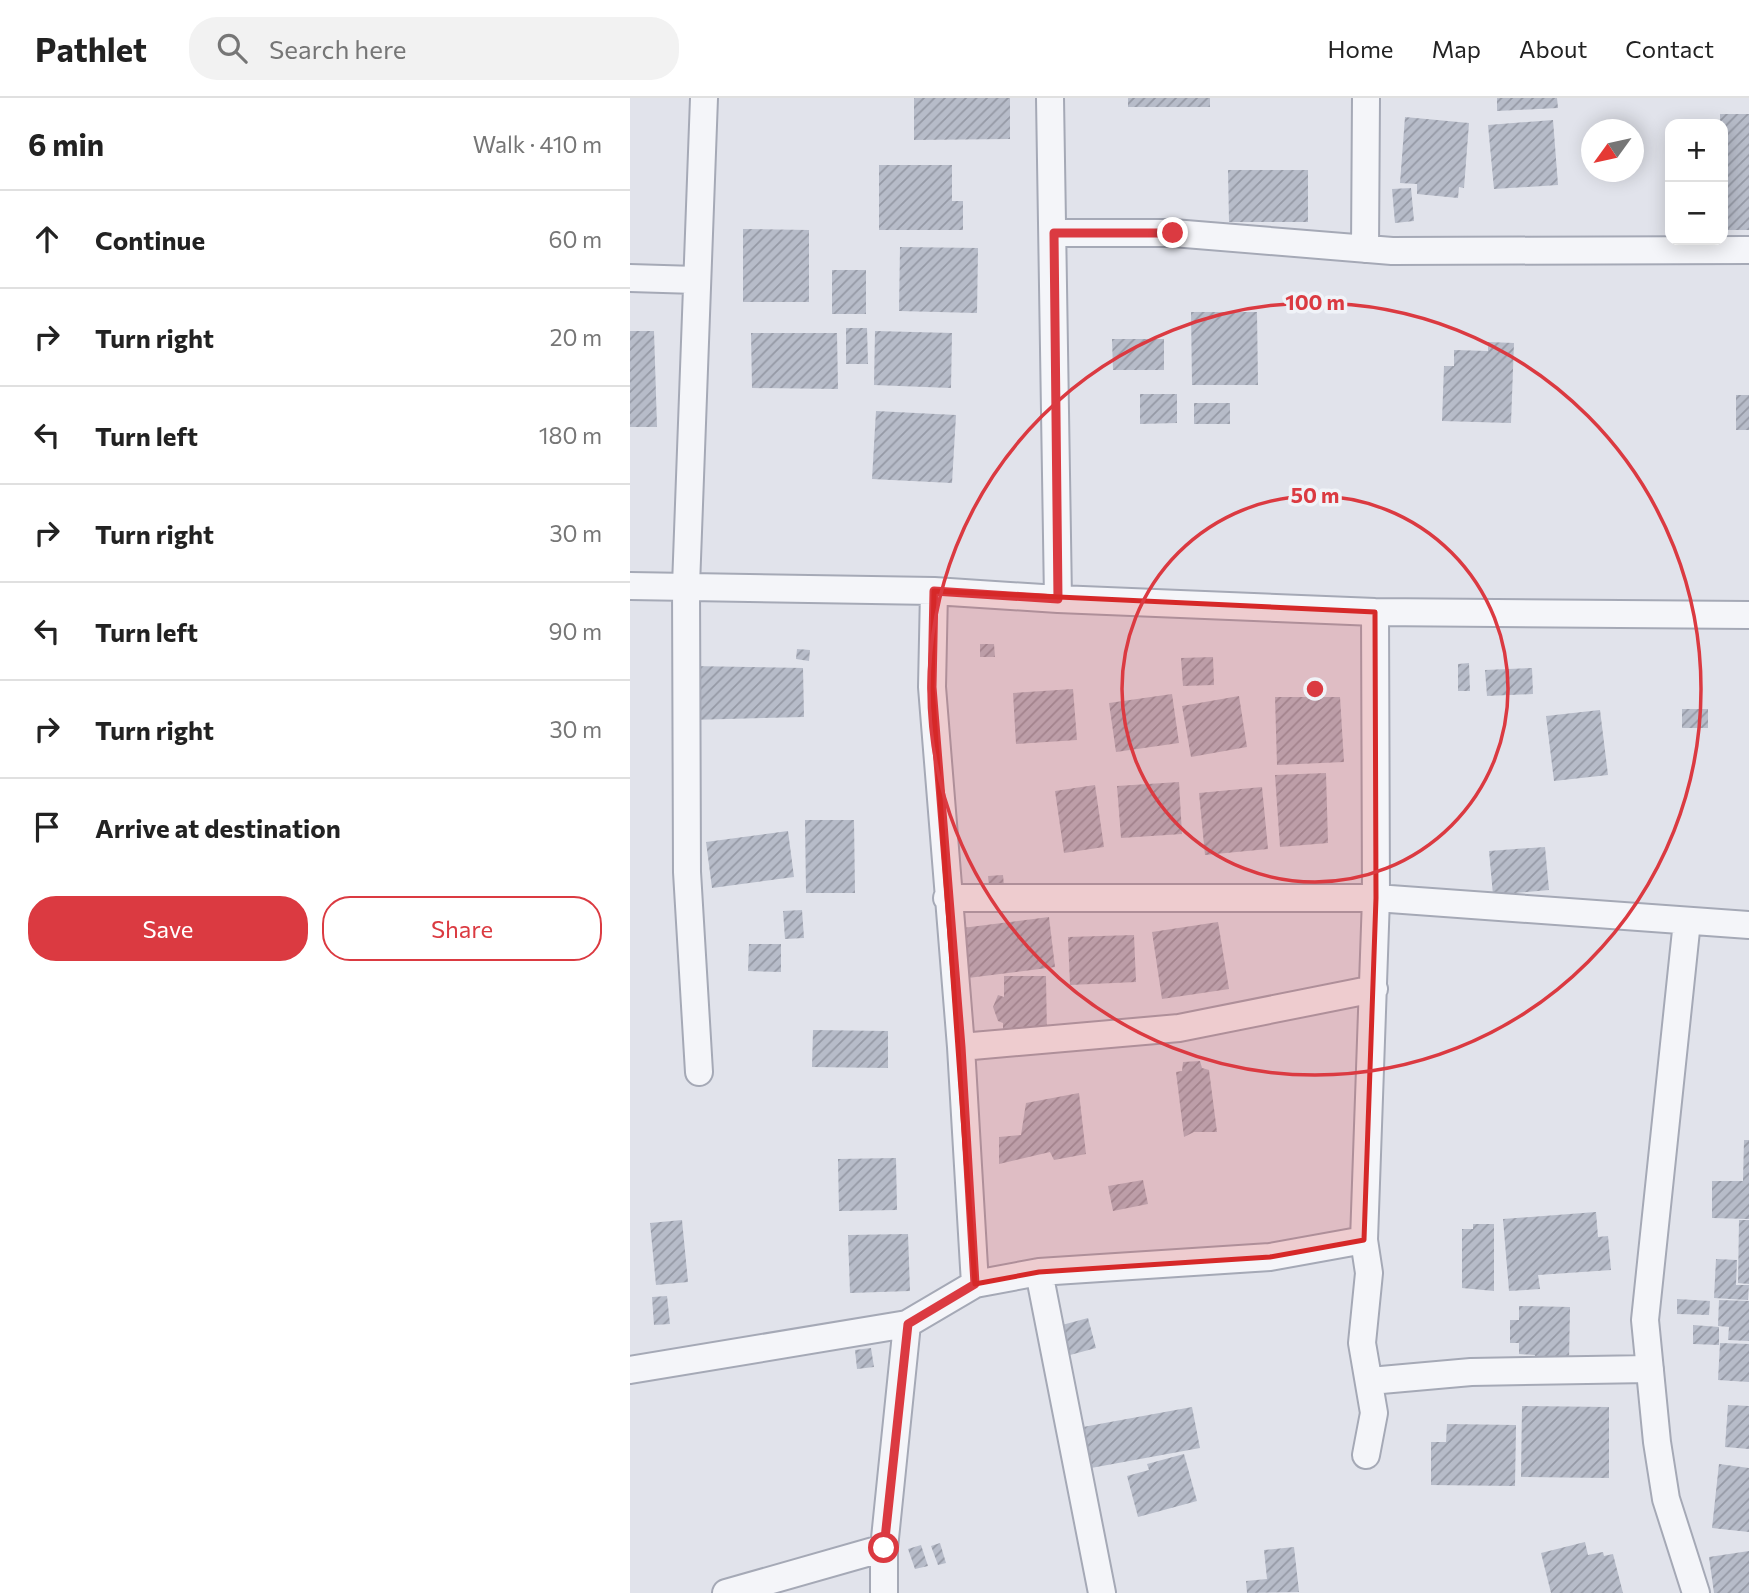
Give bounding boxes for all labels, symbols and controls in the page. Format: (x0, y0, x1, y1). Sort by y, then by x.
search box (189, 17, 679, 80)
text: Pathlet (35, 28, 147, 69)
icon: search (213, 29, 251, 67)
text: Search here (269, 33, 407, 64)
text: Home (1328, 34, 1394, 63)
text: Map (1432, 34, 1481, 63)
text: About (1519, 34, 1587, 63)
text: Contact (1625, 34, 1714, 63)
north arrow (1581, 119, 1644, 182)
map controls (1665, 119, 1728, 245)
button: + (1665, 119, 1728, 182)
text: 6 min (28, 125, 104, 162)
text: Walk · 410 m (473, 130, 602, 158)
button: − (1665, 182, 1728, 245)
route end (1157, 217, 1188, 248)
icon: ahead (28, 220, 66, 258)
text: Continue (95, 224, 205, 255)
text: 60 m (549, 225, 602, 253)
text: 100 m (1285, 289, 1345, 314)
icon: right (28, 318, 66, 356)
text: Turn right (95, 322, 214, 353)
text: 20 m (550, 323, 602, 351)
icon: left (28, 416, 66, 454)
text: Turn left (95, 420, 198, 451)
text: 180 m (539, 421, 602, 449)
text: 50 m (1291, 482, 1339, 507)
icon: right (28, 514, 66, 552)
text: Turn right (95, 518, 214, 549)
text: 30 m (549, 519, 602, 547)
icon: left (28, 612, 66, 650)
text: Turn left (95, 616, 198, 647)
text: 90 m (549, 617, 602, 645)
centre of rings (1303, 677, 1327, 701)
icon: right (28, 710, 66, 748)
text: Turn right (95, 714, 214, 745)
text: 30 m (549, 715, 602, 743)
icon: arrive (28, 808, 66, 846)
text: Arrive at destination (95, 812, 341, 843)
button: Save (28, 896, 308, 961)
button: Share (322, 896, 602, 961)
route start (868, 1532, 899, 1563)

